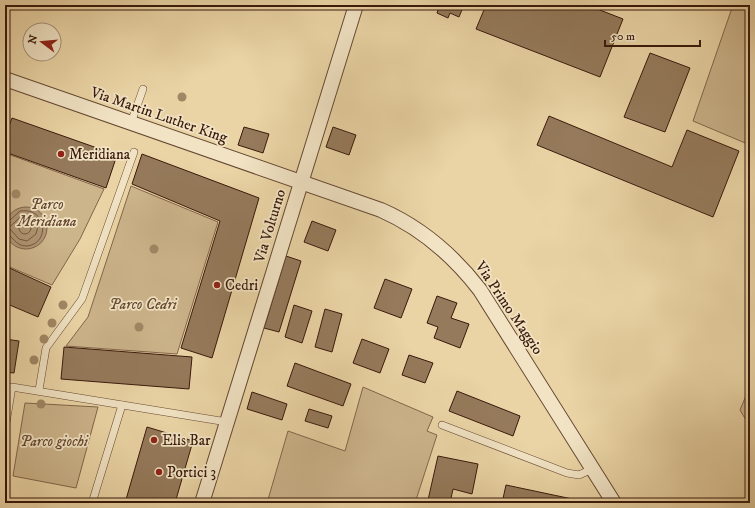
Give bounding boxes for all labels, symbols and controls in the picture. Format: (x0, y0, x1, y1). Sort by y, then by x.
north arrow (22, 22, 62, 62)
scale bar (605, 22, 700, 48)
text: 50 m (611, 29, 635, 44)
text: N (25, 33, 41, 46)
street label: Via Martin Luther King (87, 82, 231, 148)
place label: Meridiana (69, 145, 131, 164)
marker: Meridiana (56, 149, 66, 159)
street label: Via Volturno (250, 187, 290, 266)
park label: Parco Meridiana (16, 195, 77, 231)
street label: Via Primo Maggio (470, 257, 547, 358)
place label: Cedri (225, 276, 258, 295)
marker: Cedri (212, 280, 222, 290)
park label: Parco Cedri (109, 295, 178, 314)
place label: Elis Bar (162, 431, 211, 450)
park label: Parco giochi (20, 432, 89, 451)
marker: Elis Bar (149, 435, 159, 445)
place label: Portici 3 (167, 463, 216, 482)
marker: Portici 3 (154, 467, 164, 477)

